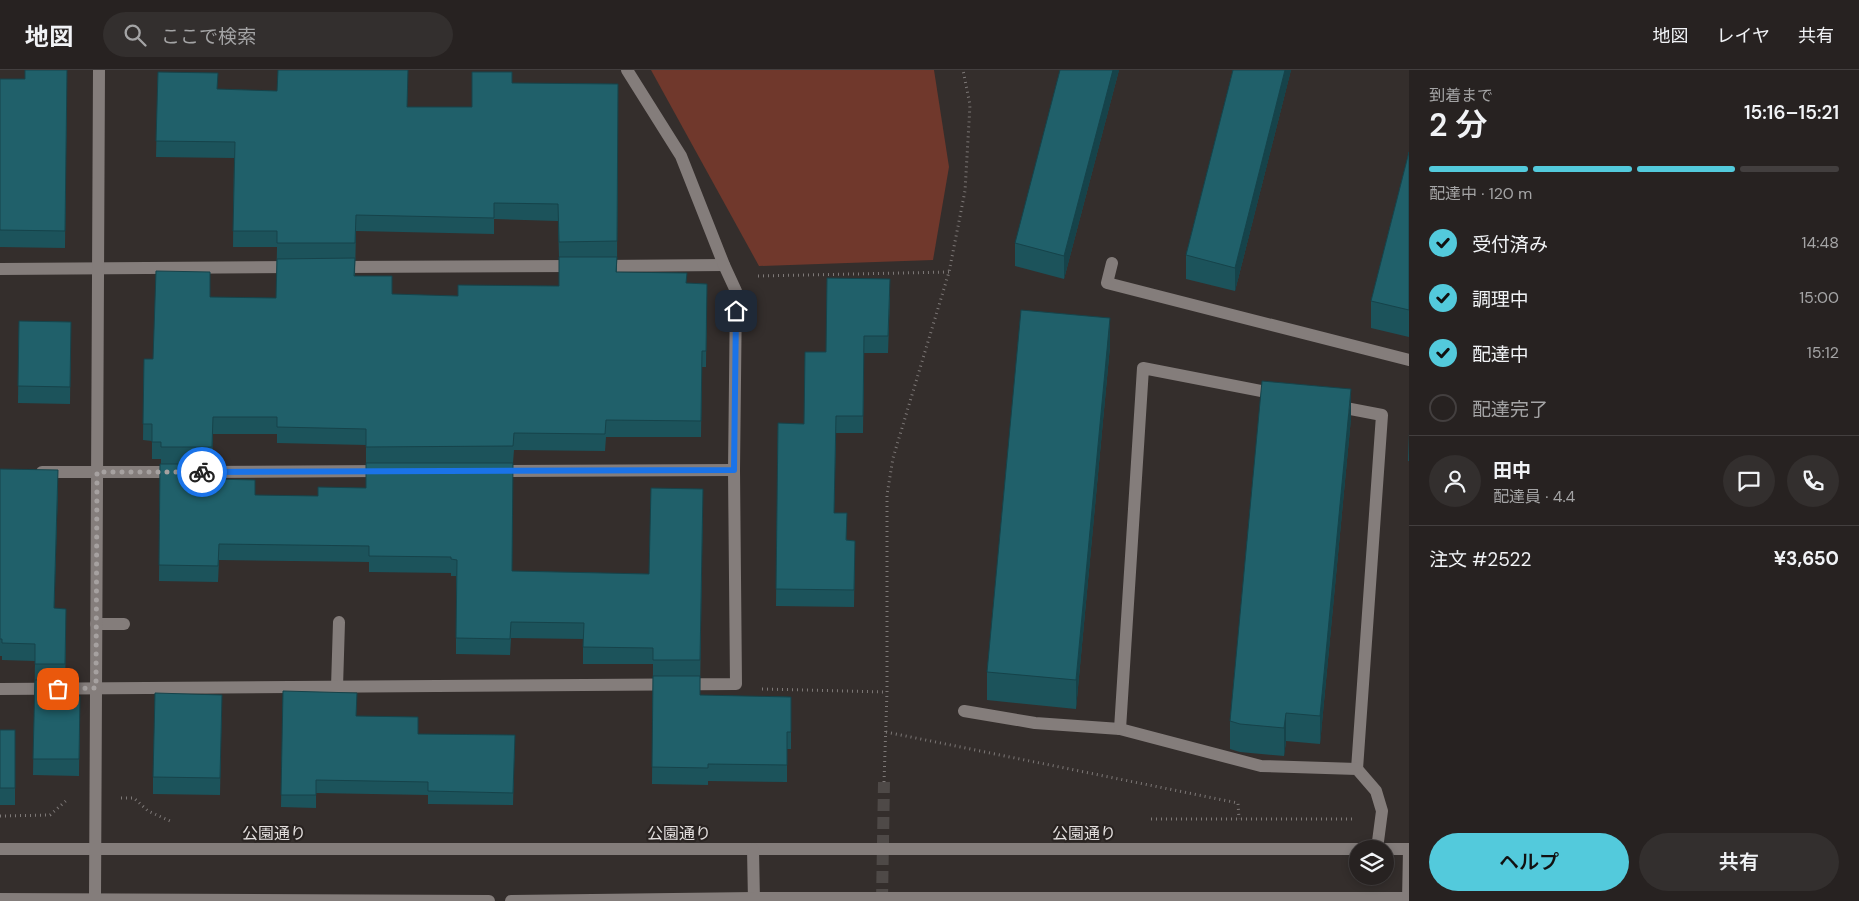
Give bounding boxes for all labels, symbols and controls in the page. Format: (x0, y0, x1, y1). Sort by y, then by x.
search box (103, 12, 453, 57)
text: 地図 (25, 21, 73, 52)
icon: search (121, 21, 149, 49)
text: ここで検索 (161, 24, 256, 49)
text: 地図 (1653, 24, 1689, 48)
text: レイヤ (1717, 24, 1770, 48)
text: 共有 (1798, 24, 1834, 48)
text: 到着まで (1429, 85, 1493, 106)
text: 15:16–15:21 (1744, 100, 1839, 125)
text: 2 分 (1429, 104, 1487, 146)
text: 配達中 · 120 m (1429, 183, 1532, 204)
icon: check (1429, 229, 1457, 257)
text: 受付済み (1472, 232, 1548, 257)
text: 14:48 (1802, 232, 1839, 253)
icon: check (1429, 284, 1457, 312)
text: 調理中 (1472, 287, 1529, 312)
text: 15:00 (1799, 287, 1839, 308)
pin (715, 290, 757, 332)
icon: home (722, 297, 750, 325)
icon: check (1429, 339, 1457, 367)
text: 配達中 (1472, 342, 1529, 367)
text: 15:12 (1807, 342, 1839, 363)
text: 配達完了 (1472, 397, 1548, 422)
courier (177, 447, 227, 497)
button: person (1429, 455, 1481, 507)
button: chat (1723, 455, 1775, 507)
button: phone (1787, 455, 1839, 507)
icon: bike (188, 458, 216, 486)
text: 田中 (1493, 458, 1531, 483)
text: 配達員 · 4.4 (1493, 486, 1575, 507)
text: ¥3,650 (1774, 546, 1839, 571)
text: 注文 #2522 (1429, 547, 1531, 572)
pin (37, 668, 79, 710)
icon: bag (44, 675, 72, 703)
street label: 公園通り (242, 823, 306, 844)
street label: 公園通り (647, 823, 711, 844)
street label: 公園通り (1052, 823, 1116, 844)
button: ヘルプ (1429, 833, 1629, 891)
button: 共有 (1639, 833, 1839, 891)
map controls (1349, 840, 1394, 885)
button: layers (1349, 840, 1394, 885)

